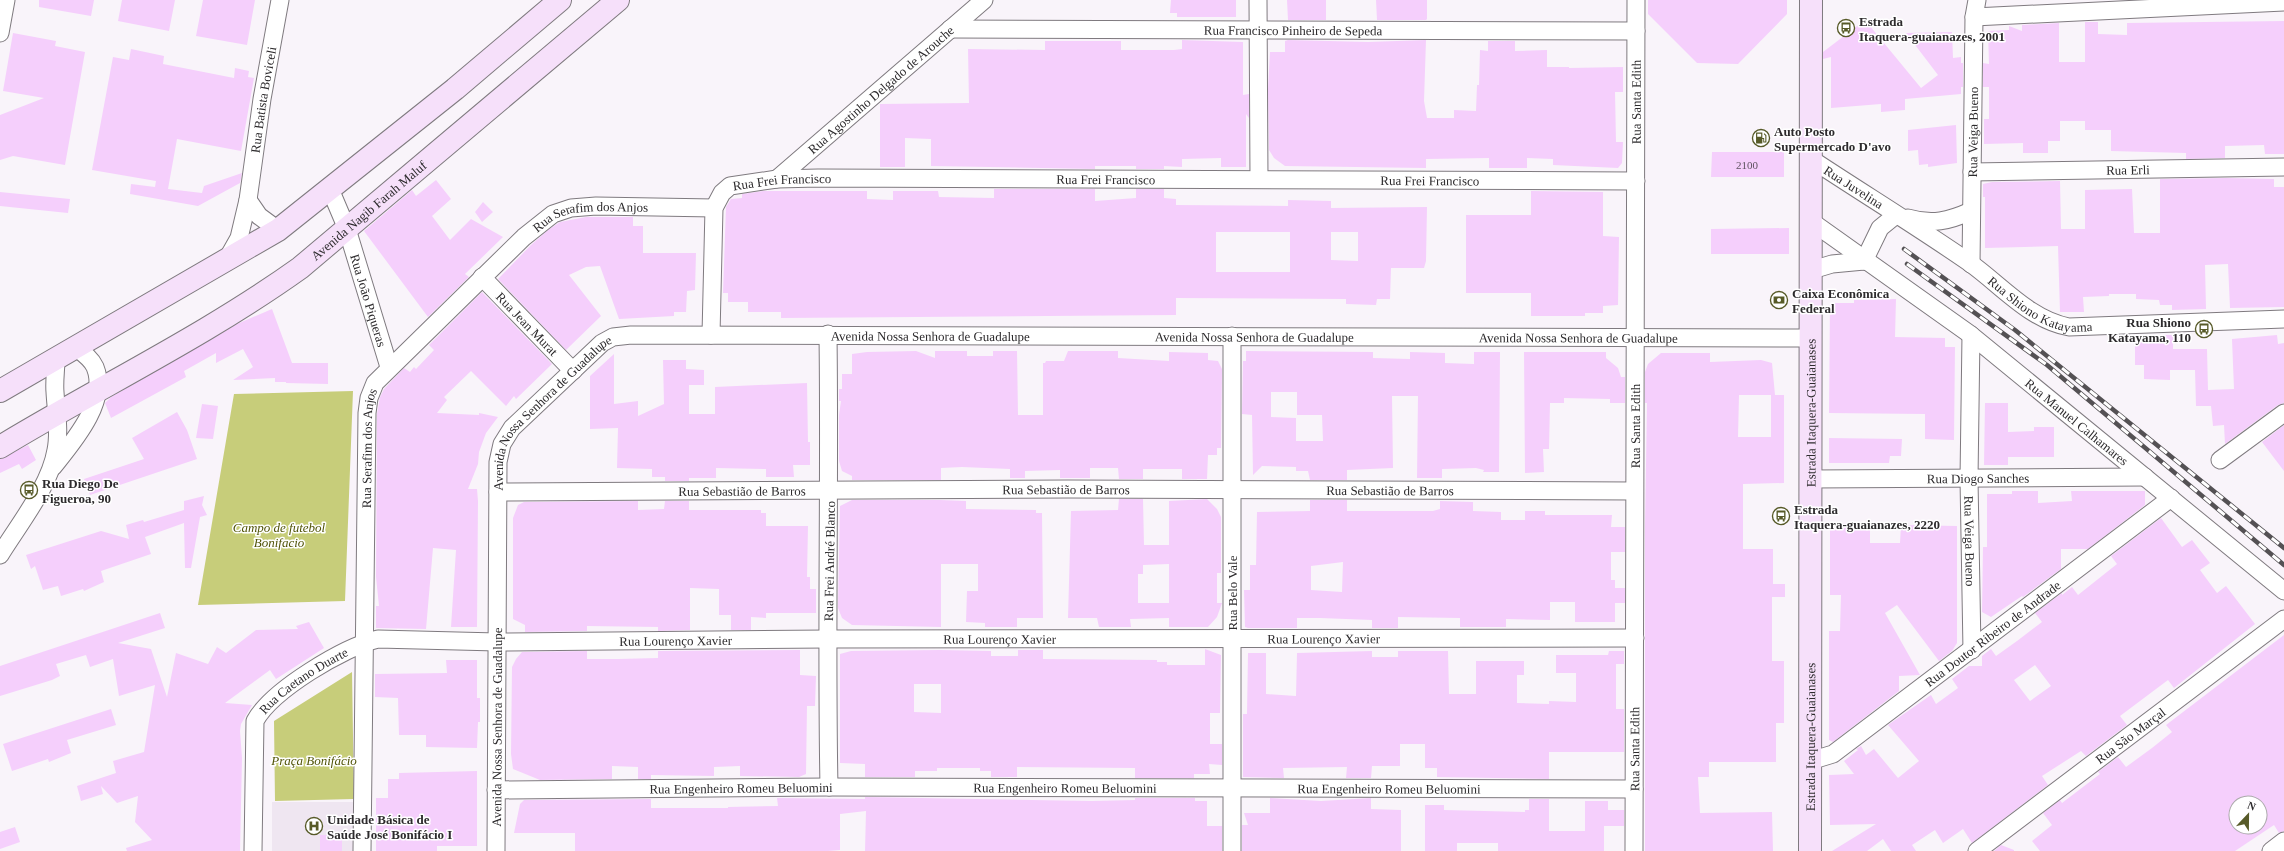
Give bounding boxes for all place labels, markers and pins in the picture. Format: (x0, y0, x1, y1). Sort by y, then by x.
place label: Estrada Itaquera-guaianazes, 2001 (1859, 14, 2005, 44)
bus stop icon: Estrada Itaquera-guaianazes, 2001 (1836, 18, 1856, 38)
place label: Auto Posto Supermercado D'avo (1774, 124, 1891, 154)
fuel station icon: Auto Posto Supermercado D'avo (1751, 128, 1771, 148)
place label: Caixa Econômica Federal (1792, 286, 1890, 316)
bank icon: Caixa Econômica Federal (1769, 290, 1789, 310)
place label: Rua Shiono Katayama, 110 (2108, 315, 2191, 345)
bus stop icon: Rua Shiono Katayama, 110 (2194, 319, 2214, 339)
place label: Rua Diego De Figueroa, 90 (42, 476, 119, 506)
bus stop icon: Rua Diego De Figueroa, 90 (19, 480, 39, 500)
place label: Estrada Itaquera-guaianazes, 2220 (1794, 502, 1940, 532)
bus stop icon: Estrada Itaquera-guaianazes, 2220 (1771, 506, 1791, 526)
place label: Unidade Básica de Saúde José Bonifácio I (327, 812, 452, 842)
hospital icon: Unidade Básica de Saúde José Bonifácio I (304, 816, 324, 836)

